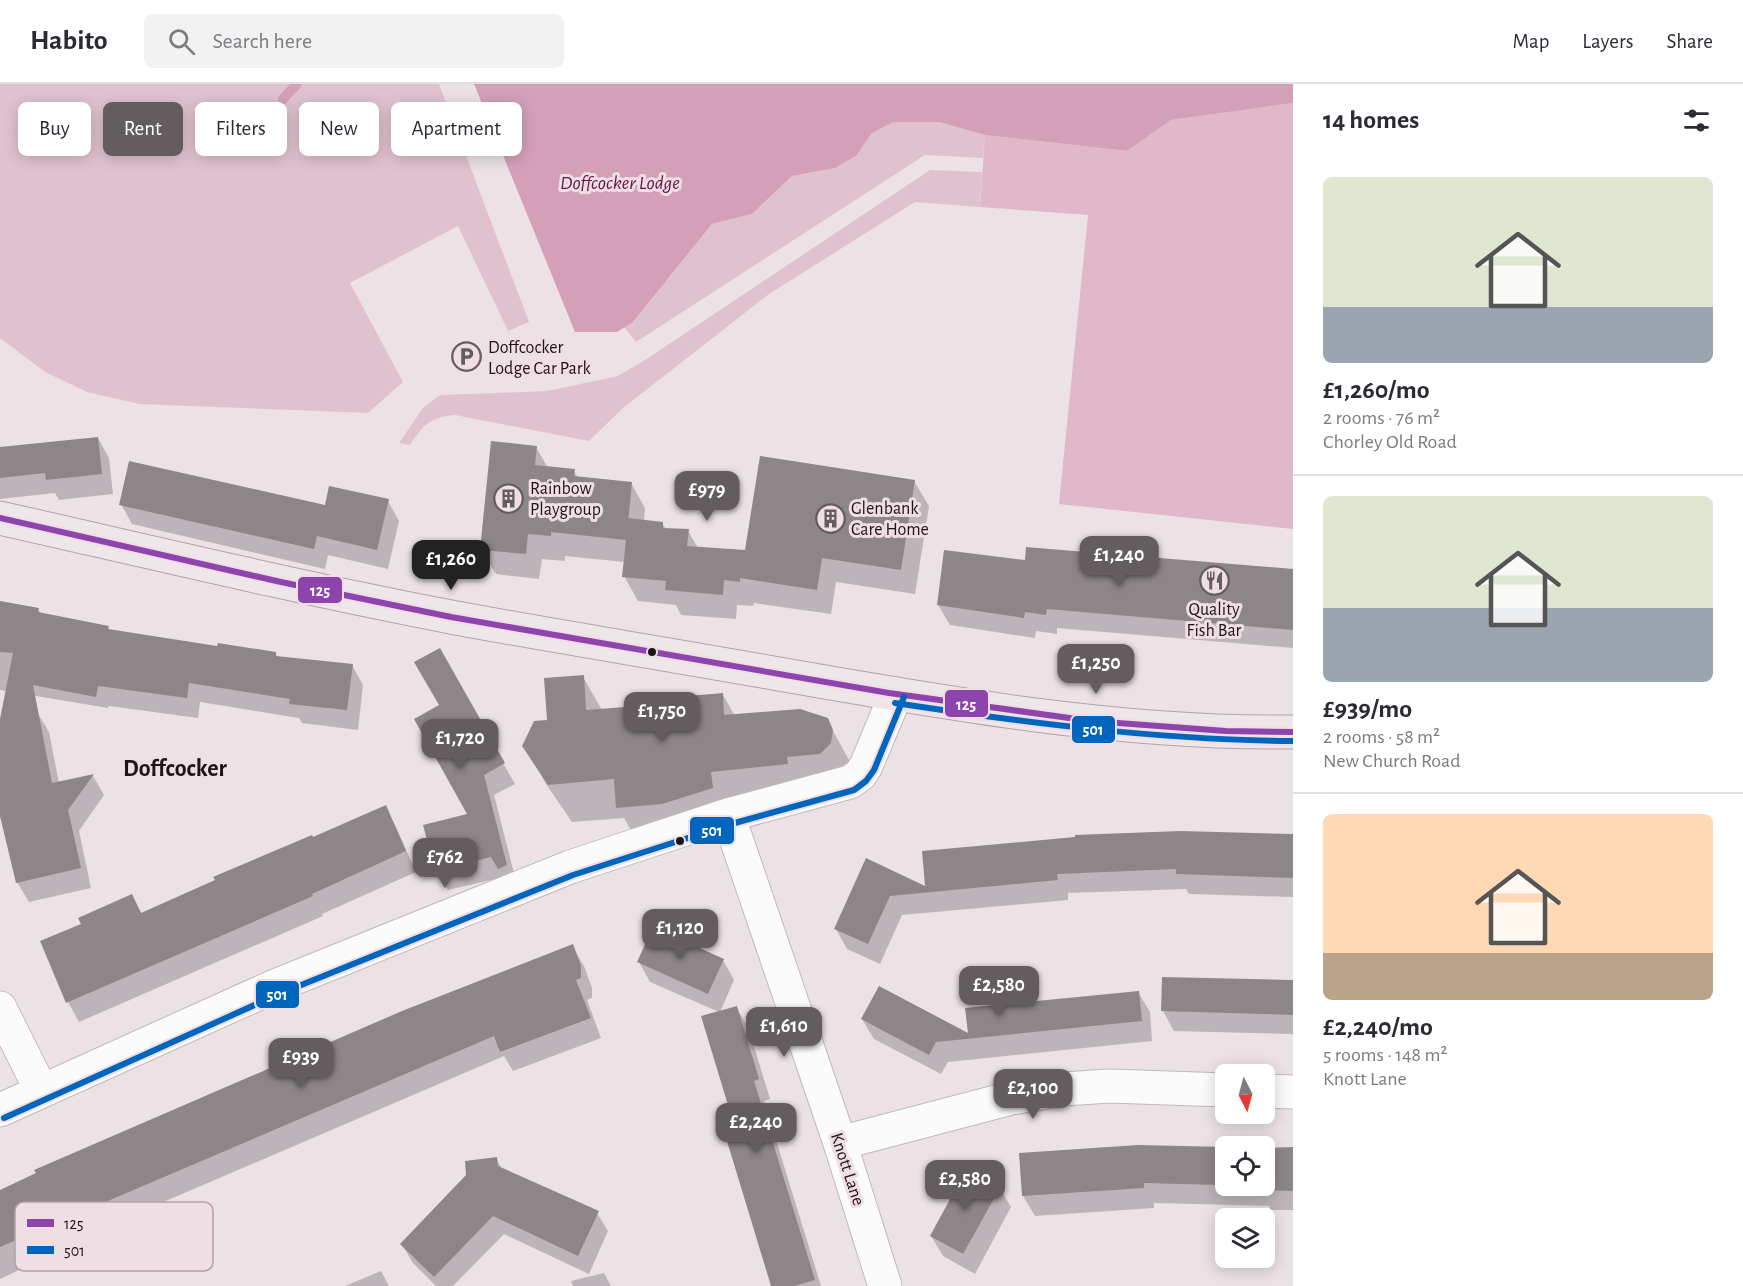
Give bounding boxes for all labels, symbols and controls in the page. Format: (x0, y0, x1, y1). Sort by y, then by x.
search box (144, 14, 564, 68)
icon: search (165, 25, 198, 58)
text: Habito (30, 27, 108, 55)
text: Search here (213, 30, 312, 52)
text: Map (1513, 31, 1549, 52)
text: Layers (1582, 31, 1633, 52)
text: Share (1666, 31, 1713, 52)
chip: Buy (18, 102, 91, 156)
chip: Rent (103, 102, 183, 156)
chip: Filters (195, 102, 287, 156)
chip: New (299, 102, 379, 156)
chip: Apartment (391, 102, 522, 156)
icon: filters (1680, 104, 1713, 137)
text: 14 homes (1323, 107, 1419, 133)
water label: Doffcocker Lodge (560, 173, 680, 193)
icon: home (1464, 216, 1572, 324)
place label: Doffcocker Lodge Car Park (488, 339, 592, 378)
parking icon: Doffcocker Lodge Car Park (451, 341, 483, 373)
text: £1,260/mo (1323, 377, 1429, 403)
text: 2 rooms · 76 m² (1323, 408, 1440, 428)
text: Chorley Old Road (1323, 432, 1457, 452)
pin: £979 (671, 471, 743, 522)
place label: Rainbow Playgroup (530, 480, 601, 519)
text: £979 (689, 480, 725, 500)
building icon: Rainbow Playgroup (493, 482, 525, 514)
place label: Glenbank Care Home (851, 500, 929, 539)
building icon: Glenbank Care Home (814, 502, 846, 534)
icon: home (1464, 535, 1572, 643)
pin: £1,240 (1070, 536, 1168, 587)
pin: £1,260 (402, 540, 500, 591)
text: £1,240 (1094, 545, 1144, 565)
text: £1,260 (426, 549, 476, 569)
restaurant icon: Quality Fish Bar (1198, 564, 1230, 596)
line badge: 125 (297, 576, 343, 604)
text: 125 (310, 583, 330, 599)
place label: Quality Fish Bar (1187, 601, 1242, 640)
pin: £1,250 (1047, 644, 1145, 695)
unlabelled marker (646, 646, 658, 658)
text: £1,250 (1071, 653, 1121, 673)
line badge: 125 (944, 689, 989, 718)
pin: £1,750 (613, 692, 711, 743)
text: £939/mo (1323, 696, 1412, 722)
text: 125 (956, 697, 976, 713)
text: £1,750 (638, 701, 686, 721)
line badge: 501 (1071, 715, 1116, 744)
pin: £1,720 (411, 719, 509, 770)
text: 501 (1082, 722, 1104, 738)
text: 2 rooms · 58 m² (1323, 727, 1440, 747)
text: £1,720 (435, 728, 485, 748)
text: New Church Road (1323, 751, 1461, 771)
district label: Doffcocker (123, 757, 228, 781)
line badge: 501 (689, 816, 735, 845)
text: 501 (701, 823, 723, 839)
unlabelled marker (674, 835, 686, 847)
pin: £762 (409, 838, 481, 889)
text: £762 (427, 847, 463, 867)
icon: home (1464, 853, 1572, 961)
pin: £1,120 (631, 909, 729, 960)
text: £1,120 (656, 918, 704, 938)
pin: £2,580 (950, 966, 1048, 1017)
text: £2,580 (973, 975, 1025, 995)
line badge: 501 (255, 980, 300, 1009)
text: 501 (266, 987, 288, 1003)
pin: £1,610 (735, 1007, 833, 1058)
text: £2,240/mo (1323, 1014, 1433, 1040)
text: £1,610 (760, 1016, 808, 1036)
pin: £939 (265, 1038, 337, 1089)
text: 5 rooms · 148 m² (1323, 1045, 1447, 1065)
text: £939 (283, 1047, 319, 1067)
north arrow (1215, 1064, 1275, 1124)
map controls (1215, 1064, 1275, 1268)
pin: £2,100 (984, 1069, 1082, 1120)
text: Knott Lane (1323, 1069, 1407, 1089)
text: £2,100 (1008, 1078, 1058, 1098)
pin: £2,240 (707, 1103, 805, 1154)
text: £2,240 (730, 1112, 782, 1132)
street label: Knott Lane (827, 1131, 867, 1208)
button: locate (1215, 1136, 1275, 1196)
pin: £2,580 (916, 1160, 1014, 1211)
text: £2,580 (939, 1169, 991, 1189)
legend (15, 1202, 213, 1271)
button: layers (1215, 1208, 1275, 1268)
text: 125 (64, 1216, 83, 1232)
text: 501 (64, 1243, 85, 1259)

